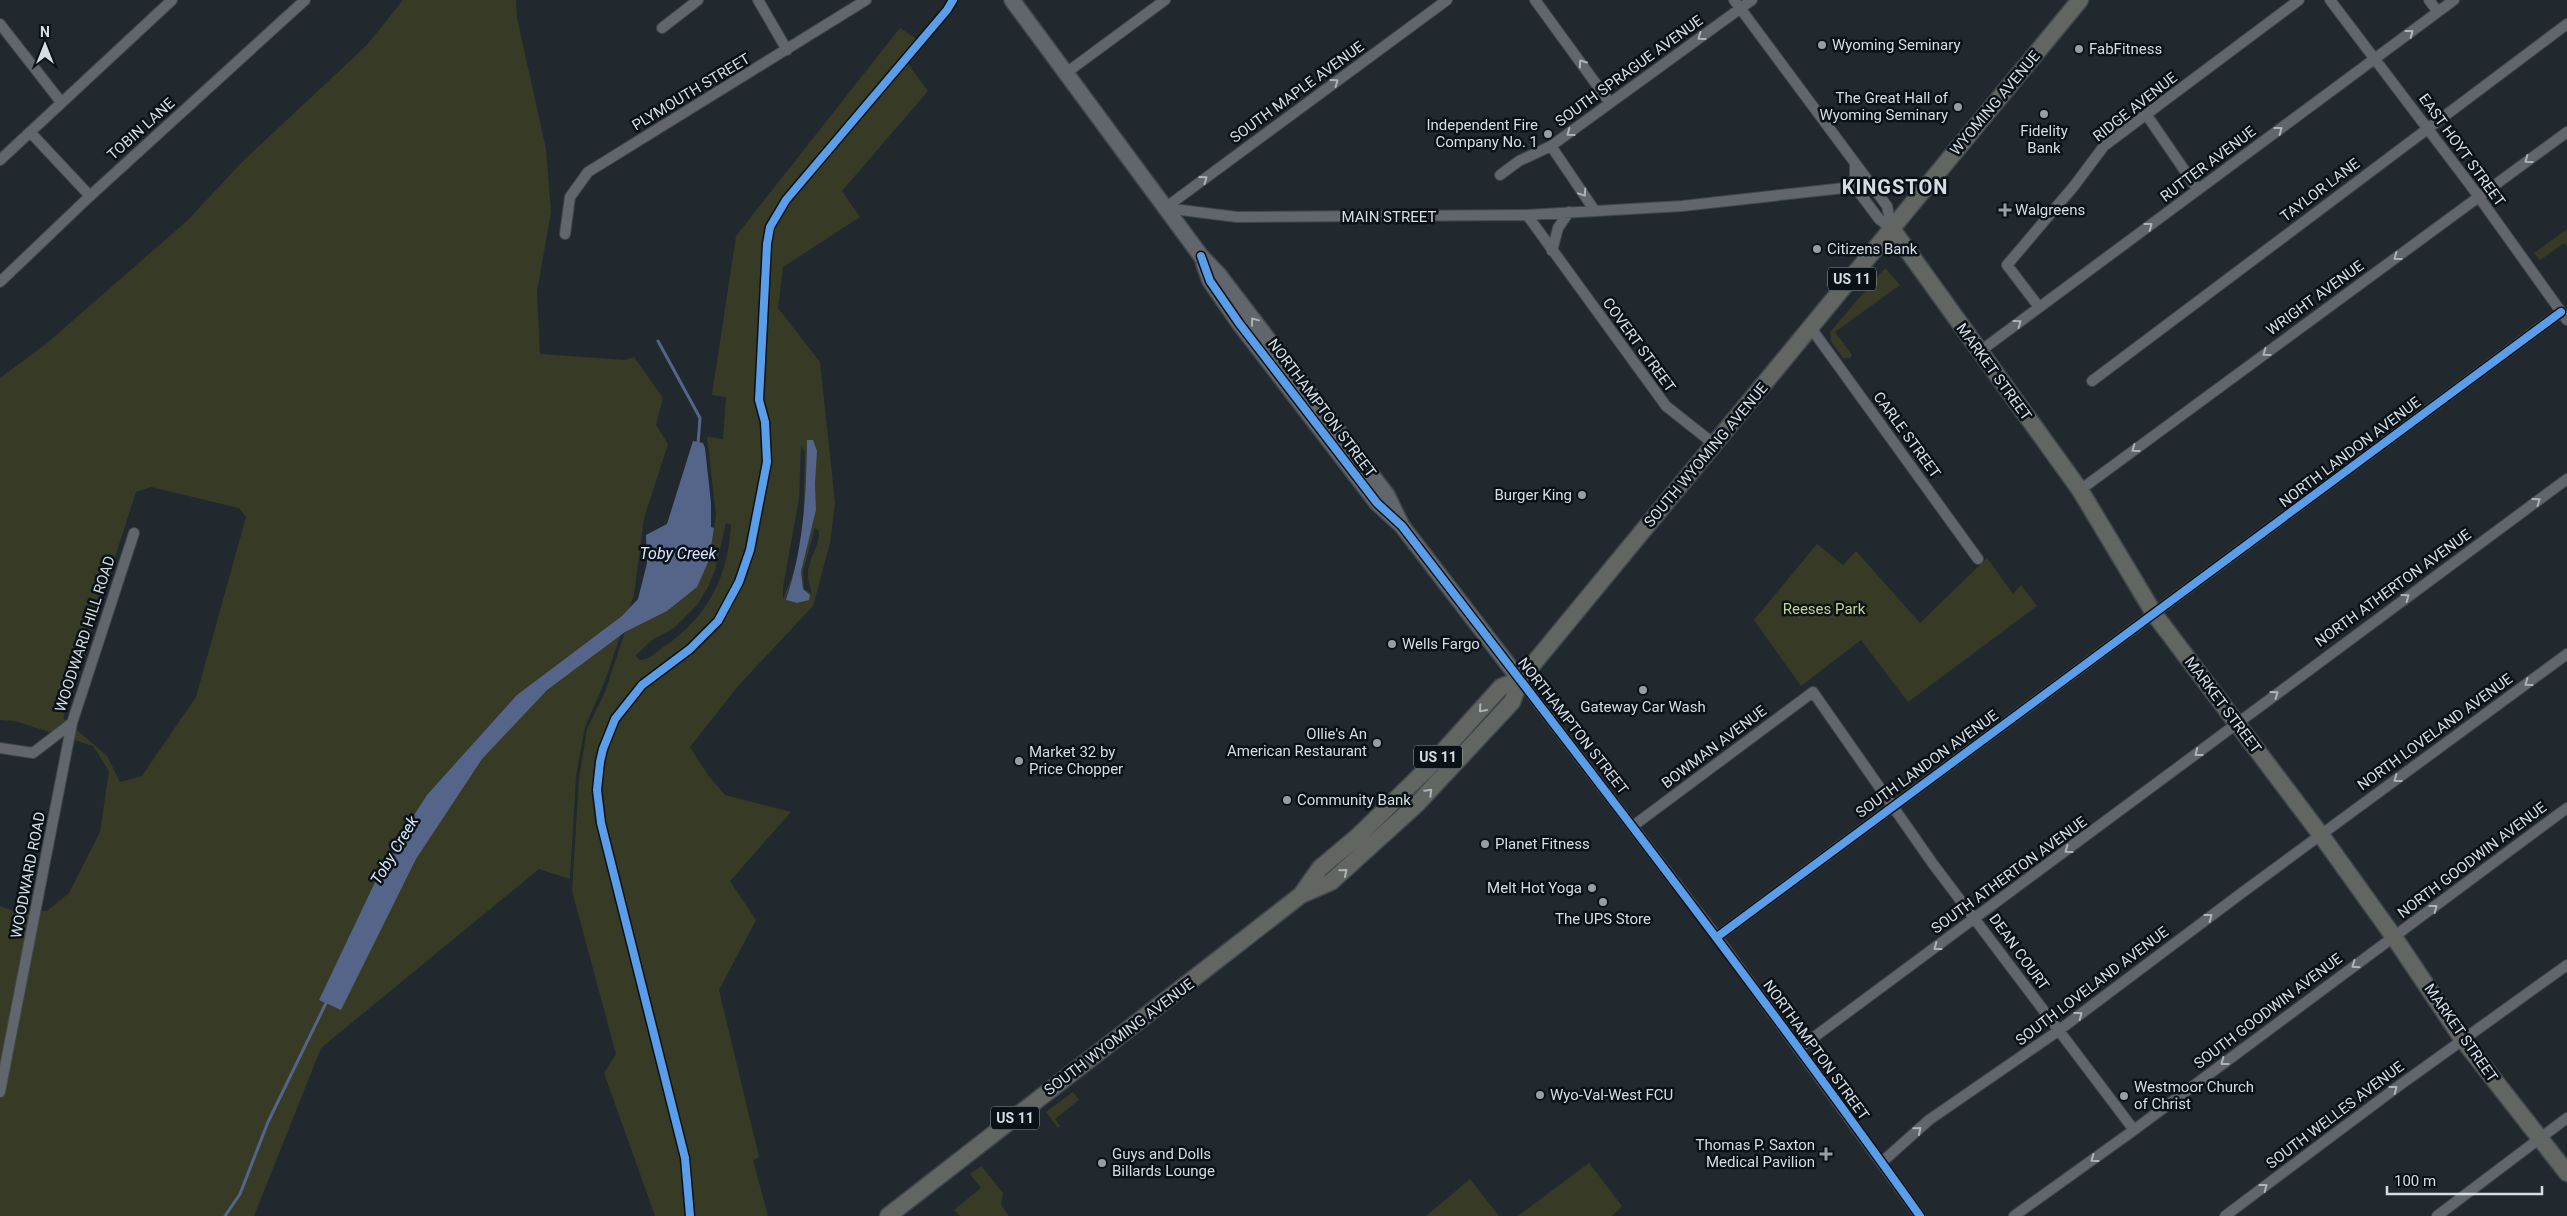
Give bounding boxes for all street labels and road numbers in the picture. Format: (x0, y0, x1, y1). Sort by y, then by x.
street label: SOUTH SPRAGUE AVENUE (1552, 11, 1707, 131)
street label: SOUTH MAPLE AVENUE (1226, 37, 1368, 147)
street label: WYOMING AVENUE (1946, 47, 2044, 159)
street label: PLYMOUTH STREET (629, 50, 753, 134)
street label: RIDGE AVENUE (2089, 68, 2181, 145)
street label: EAST HOYT STREET (2415, 90, 2509, 210)
street label: TOBIN LANE (104, 94, 179, 164)
street label: RUTTER AVENUE (2157, 122, 2260, 206)
street label: TAYLOR LANE (2277, 154, 2364, 226)
street label: MAIN STREET (1342, 208, 1436, 226)
street label: WRIGHT AVENUE (2263, 256, 2368, 339)
road number: US 11 (1828, 268, 1876, 290)
street label: COVERT STREET (1599, 294, 1679, 396)
street label: MARKET STREET (1953, 320, 2035, 424)
street label: NORTHAMPTON STREET (1264, 335, 1380, 481)
street label: SOUTH WYOMING AVENUE (1640, 379, 1772, 531)
street label: CARLE STREET (1870, 388, 1944, 482)
street label: NORTH LANDON AVENUE (2276, 393, 2425, 511)
street label: NORTH ATHERTON AVENUE (2312, 525, 2475, 651)
street label: WOODWARD HILL ROAD (51, 554, 119, 714)
street label: MARKET STREET (2181, 653, 2265, 757)
street label: NORTHAMPTON STREET (1514, 654, 1632, 798)
street label: NORTH LOVELAND AVENUE (2354, 669, 2516, 794)
street label: BOWMAN AVENUE (1658, 701, 1770, 792)
street label: SOUTH LANDON AVENUE (1852, 706, 2002, 822)
road number: US 11 (1414, 746, 1462, 769)
street label: NORTH GOODWIN AVENUE (2394, 798, 2550, 922)
street label: WOODWARD ROAD (7, 810, 49, 940)
street label: SOUTH ATHERTON AVENUE (1928, 812, 2091, 937)
street label: DEAN COURT (1985, 910, 2053, 994)
street label: SOUTH LOVELAND AVENUE (2012, 922, 2172, 1049)
street label: SOUTH GOODWIN AVENUE (2190, 949, 2346, 1073)
street label: SOUTH WYOMING AVENUE (1041, 975, 1198, 1099)
street label: NORTHAMPTON STREET (1759, 977, 1873, 1124)
street label: MARKET STREET (2420, 980, 2502, 1086)
street label: SOUTH WELLES AVENUE (2263, 1057, 2408, 1173)
road number: US 11 (991, 1106, 1039, 1130)

